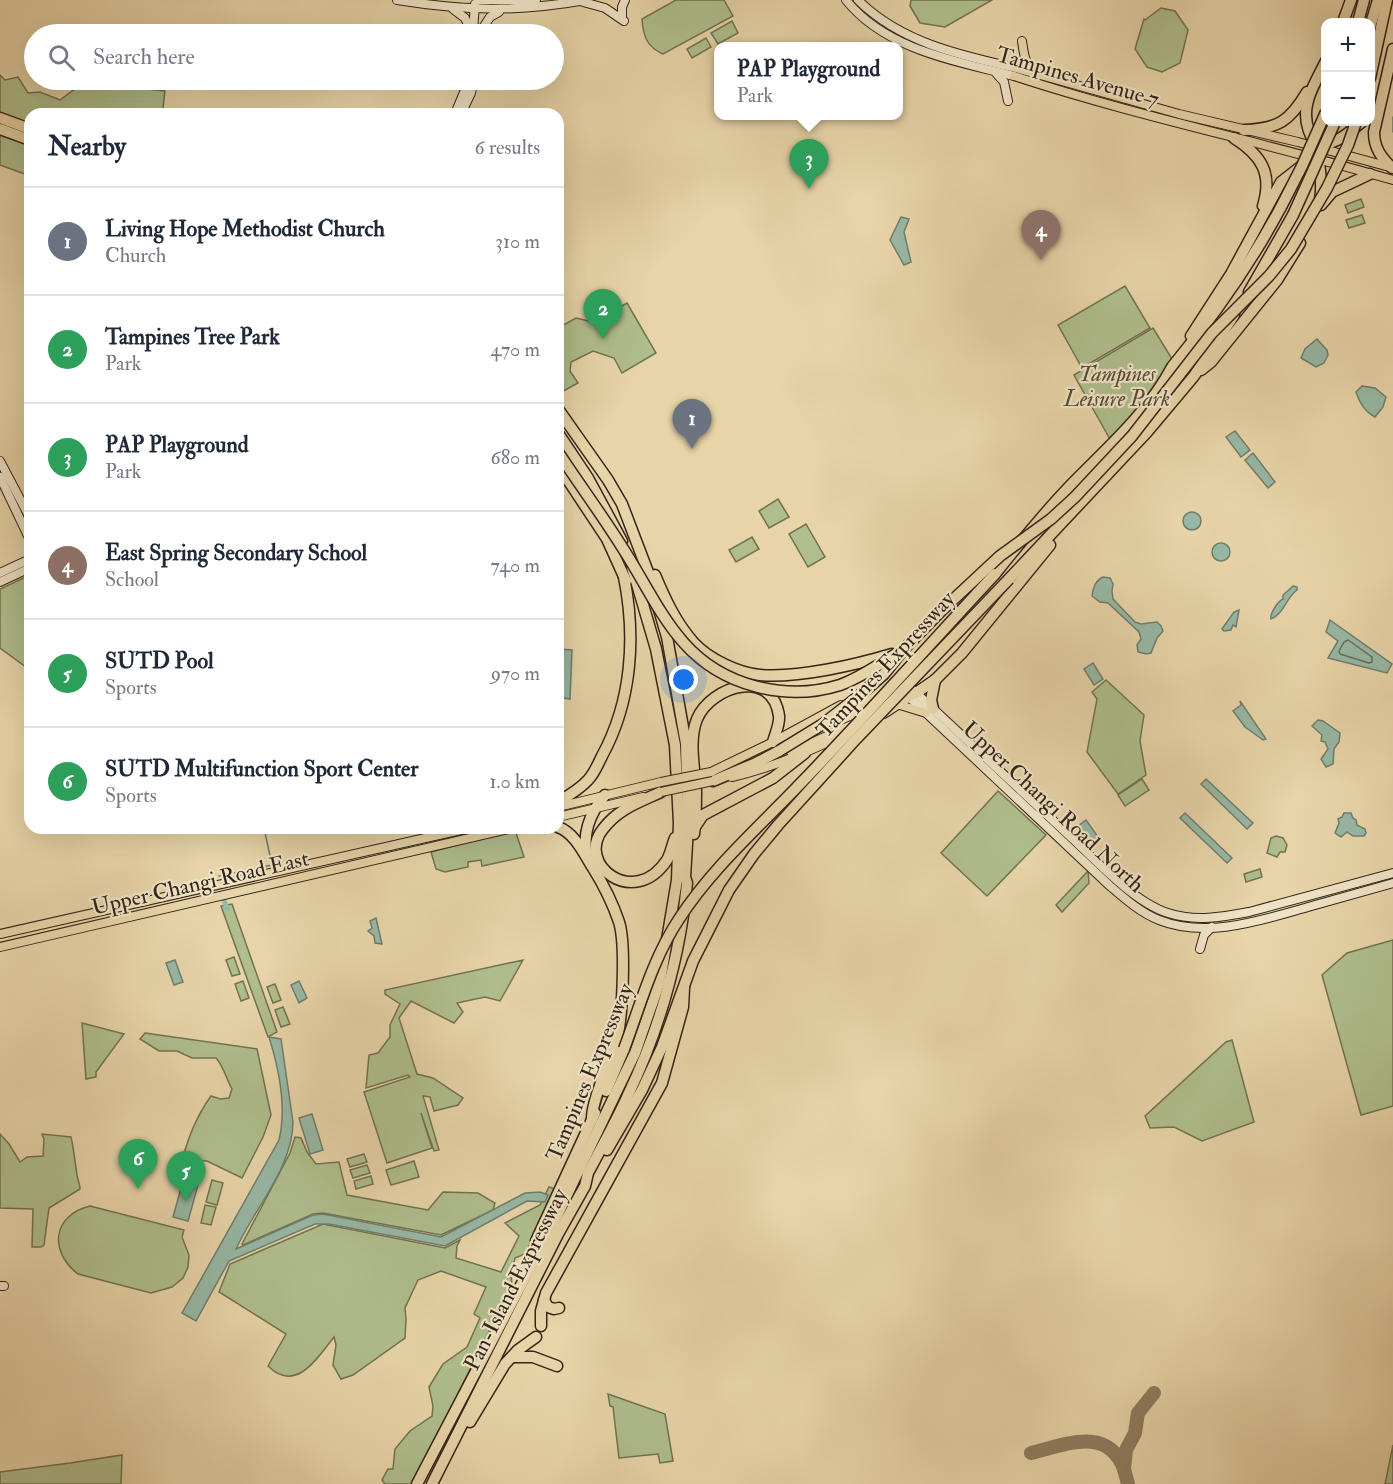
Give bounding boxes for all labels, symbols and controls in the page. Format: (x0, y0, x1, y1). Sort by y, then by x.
map controls (1321, 18, 1375, 126)
button: + (1321, 18, 1375, 72)
search box (24, 24, 564, 90)
street label: Tampines Avenue 7 (993, 40, 1162, 115)
icon: search (45, 41, 78, 74)
popup (714, 42, 903, 120)
text: Search here (93, 43, 195, 71)
text: PAP Playground (737, 55, 880, 83)
button: − (1321, 72, 1375, 126)
text: Park (737, 83, 773, 108)
text: Nearby (48, 131, 126, 163)
text: 6 results (474, 135, 540, 160)
pin: 3 (790, 140, 828, 189)
pin: 4 (1022, 210, 1060, 260)
text: Living Hope Methodist Church (105, 215, 385, 243)
text: 1 (64, 229, 71, 254)
text: 310 m (495, 229, 540, 254)
text: Church (105, 243, 166, 268)
pin: 2 (584, 290, 622, 339)
text: Tampines Tree Park (105, 323, 280, 351)
text: 2 (62, 337, 73, 362)
text: 470 m (491, 337, 540, 362)
text: Park (105, 351, 141, 376)
park label: Tampines Leisure Park (1063, 360, 1170, 413)
pin: 1 (672, 400, 712, 449)
text: PAP Playground (105, 431, 248, 459)
text: 3 (64, 445, 71, 470)
text: 680 m (491, 445, 540, 470)
text: Park (105, 459, 141, 484)
text: East Spring Secondary School (105, 539, 367, 567)
text: 4 (62, 553, 73, 578)
text: 740 m (491, 553, 540, 578)
text: School (105, 567, 159, 592)
street label: Tampines Expressway (811, 585, 962, 745)
text: SUTD Pool (105, 647, 214, 675)
text: 5 (63, 661, 72, 686)
text: 970 m (491, 661, 540, 686)
your location (669, 665, 698, 694)
text: Sports (105, 675, 157, 700)
street label: Upper Changi Road North (956, 715, 1151, 899)
text: SUTD Multifunction Sport Center (105, 755, 418, 783)
text: 6 (62, 769, 73, 794)
text: 1.0 km (489, 769, 540, 794)
text: Sports (105, 783, 157, 808)
street label: Upper Changi Road East (89, 844, 312, 923)
street label: Tampines Expressway (540, 979, 641, 1166)
pin: 6 (118, 1140, 158, 1189)
pin: 5 (166, 1152, 206, 1201)
street label: Pan-Island Expressway (458, 1183, 575, 1376)

